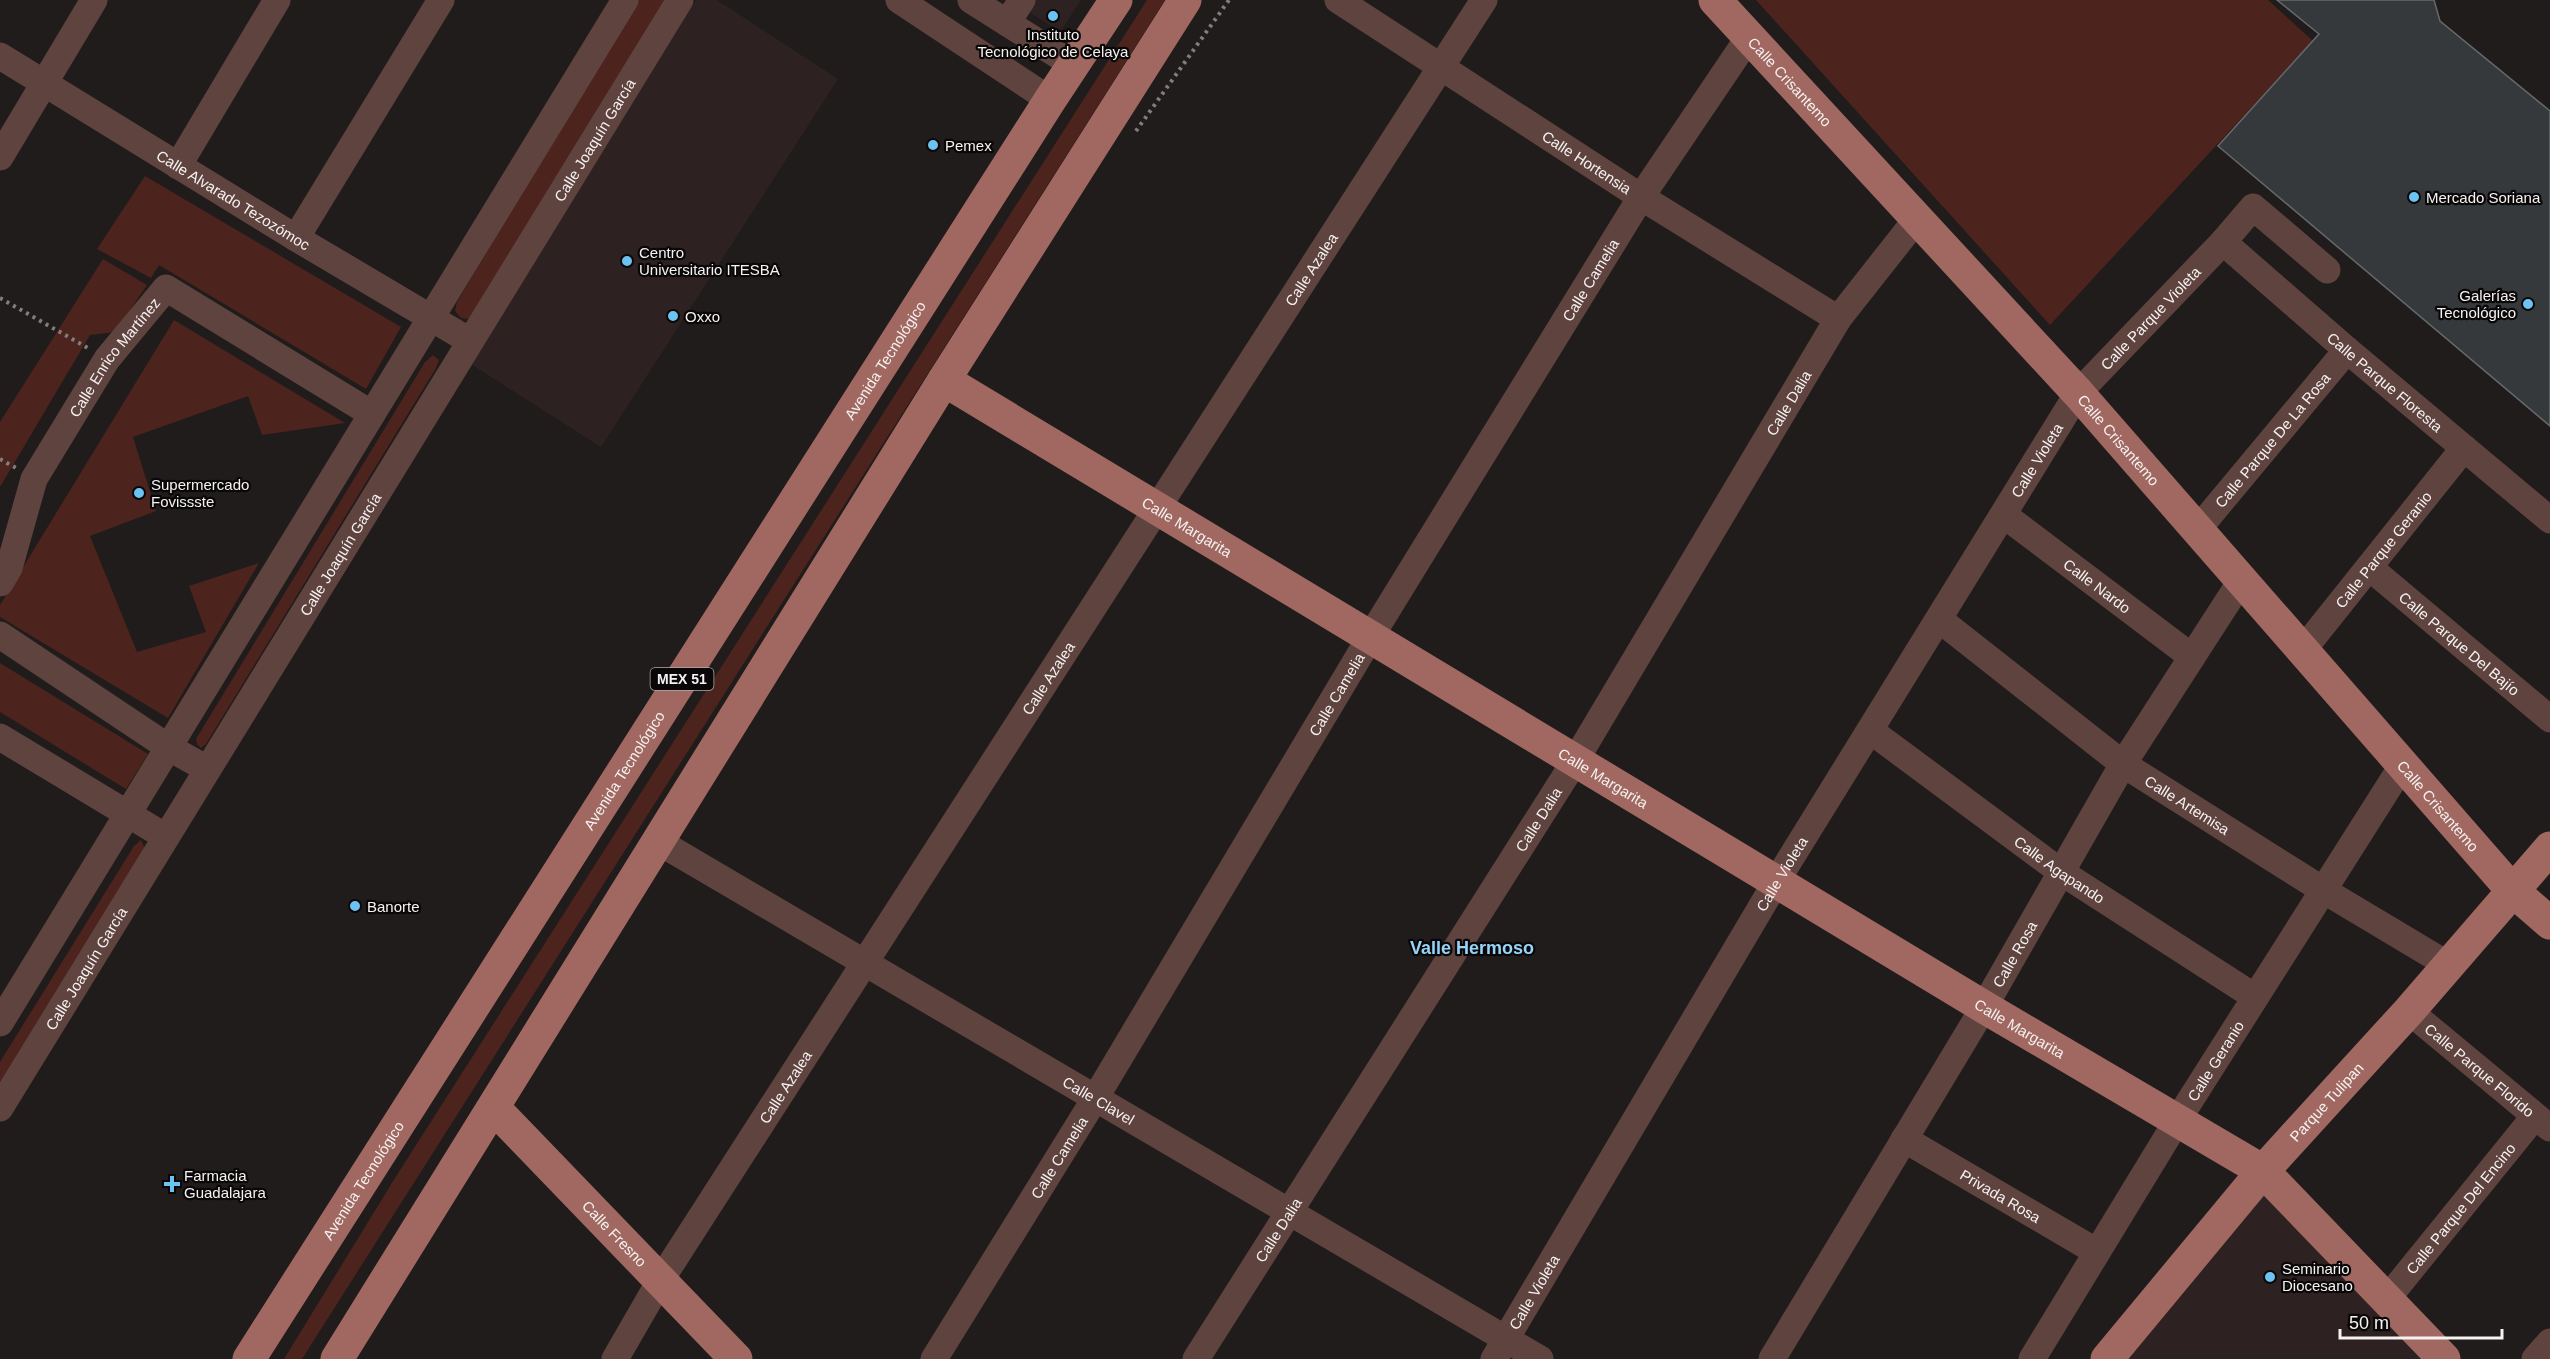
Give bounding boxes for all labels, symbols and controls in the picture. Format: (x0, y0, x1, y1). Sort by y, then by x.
marker: Instituto Tecnológico de Celaya (1046, 9, 1060, 23)
place label: Instituto Tecnológico de Celaya (978, 26, 1129, 60)
street label: Calle Crisantemo (1745, 33, 1836, 130)
street label: Calle Joaquín García (550, 75, 639, 204)
street label: Calle Hortensia (1539, 127, 1635, 197)
place label: Pemex (945, 137, 992, 154)
marker: Pemex (926, 138, 940, 152)
street label: Calle Alvarado Tezozómoc (154, 146, 314, 253)
place label: Mercado Soriana (2426, 189, 2541, 206)
marker: Mercado Soriana (2407, 190, 2421, 204)
street label: Calle Azalea (1281, 229, 1341, 309)
street label: Calle Camelia (1558, 235, 1622, 324)
place label: Centro Universitario ITESBA (639, 244, 780, 278)
marker: Centro Universitario ITESBA (620, 254, 634, 268)
street label: Calle Parque Violeta (2097, 262, 2204, 373)
place label: Galerías Tecnológico (2437, 287, 2516, 321)
street label: Calle Enrico Martínez (65, 294, 163, 420)
marker: Galerías Tecnológico (2521, 297, 2535, 311)
street label: Avenida Tecnológico (841, 298, 929, 422)
place label: Oxxo (685, 308, 720, 325)
marker: Oxxo (666, 309, 680, 323)
street label: Calle Parque Floresta (2324, 328, 2447, 435)
street label: Calle Dalia (1762, 367, 1814, 438)
street label: Calle Parque De La Rosa (2211, 368, 2334, 511)
street label: Calle Crisantemo (2075, 391, 2163, 489)
street label: Calle Violeta (2007, 419, 2066, 500)
place label: Supermercado Fovissste (151, 476, 249, 510)
marker: Supermercado Fovissste (132, 486, 146, 500)
street label: Calle Parque Geranio (2331, 488, 2435, 611)
street label: Calle Joaquín García (296, 489, 384, 619)
street label: Calle Margarita (1139, 493, 1236, 561)
street label: Calle Nardo (2061, 555, 2134, 616)
street label: Calle Parque Del Bajío (2396, 588, 2523, 699)
street label: Calle Azalea (1018, 638, 1078, 718)
street label: Calle Camelia (1305, 649, 1368, 739)
road number: MEX 51 (650, 668, 714, 690)
street label: Avenida Tecnológico (580, 708, 668, 832)
street label: Calle Margarita (1555, 744, 1652, 811)
street label: Calle Crisantemo (2394, 757, 2483, 855)
street label: Calle Artemisa (2142, 772, 2233, 838)
street label: Calle Dalia (1511, 784, 1565, 854)
street label: Calle Agapando (2011, 832, 2108, 906)
street label: Calle Violeta (1752, 833, 1811, 914)
place label: Banorte (367, 898, 420, 915)
marker: Banorte (348, 899, 362, 913)
street label: Calle Joaquín García (42, 903, 130, 1033)
street label: Calle Rosa (1989, 917, 2040, 990)
district label: Valle Hermoso (1410, 938, 1534, 958)
street label: Calle Margarita (1972, 995, 2069, 1062)
street label: Calle Geranio (2183, 1017, 2247, 1104)
street label: Calle Parque Florido (2422, 1020, 2538, 1120)
street label: Calle Azalea (755, 1047, 815, 1126)
street label: Parque Tulipan (2286, 1059, 2366, 1145)
street label: Calle Clavel (1060, 1073, 1138, 1128)
street label: Calle Camelia (1027, 1113, 1091, 1202)
street label: Avenida Tecnológico (319, 1118, 407, 1243)
street label: Calle Parque Del Encino (2402, 1139, 2518, 1277)
street label: Privada Rosa (1957, 1165, 2044, 1226)
place label: Farmacia Guadalajara (184, 1167, 266, 1201)
marker: Farmacia Guadalajara (165, 1177, 179, 1191)
street label: Calle Dalia (1251, 1194, 1305, 1265)
street label: Calle Fresno (579, 1197, 650, 1270)
street label: Calle Violeta (1505, 1251, 1563, 1332)
place label: Seminario Diocesano (2282, 1260, 2353, 1294)
marker: Seminario Diocesano (2263, 1270, 2277, 1284)
scale bar (2340, 1302, 2502, 1340)
text: 50 m (2349, 1313, 2389, 1333)

